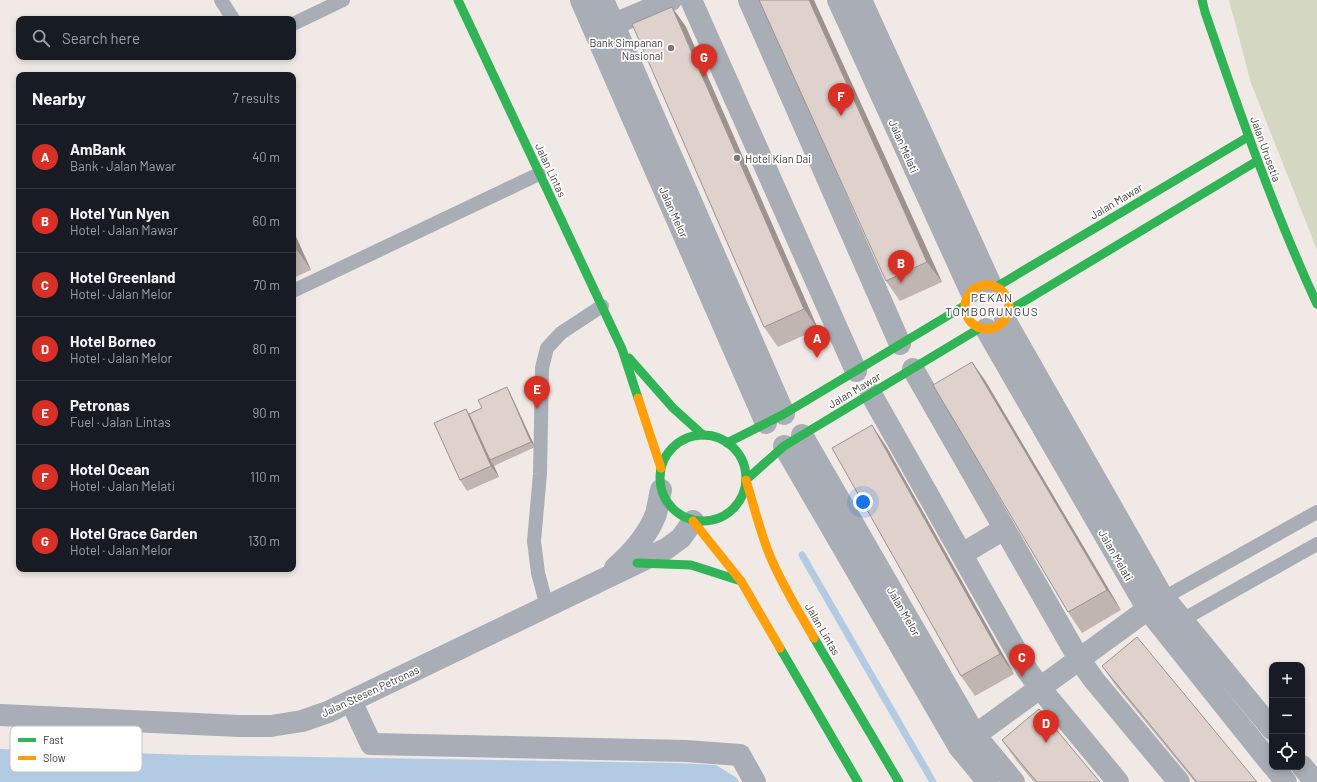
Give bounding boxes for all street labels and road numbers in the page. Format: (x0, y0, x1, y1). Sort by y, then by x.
street label: Jalan Urusetia (1248, 114, 1284, 184)
street label: Jalan Melati (886, 117, 922, 175)
street label: Jalan Lintas (533, 141, 569, 199)
street label: Jalan Mawar (1087, 180, 1145, 222)
street label: Jalan Melor (657, 184, 691, 240)
street label: Jalan Mawar (825, 369, 883, 411)
street label: Jalan Melati (1096, 527, 1136, 583)
street label: Jalan Melor (885, 584, 923, 638)
street label: Jalan Lintas (803, 601, 843, 657)
street label: Jalan Stesen Petronas (319, 663, 421, 719)

